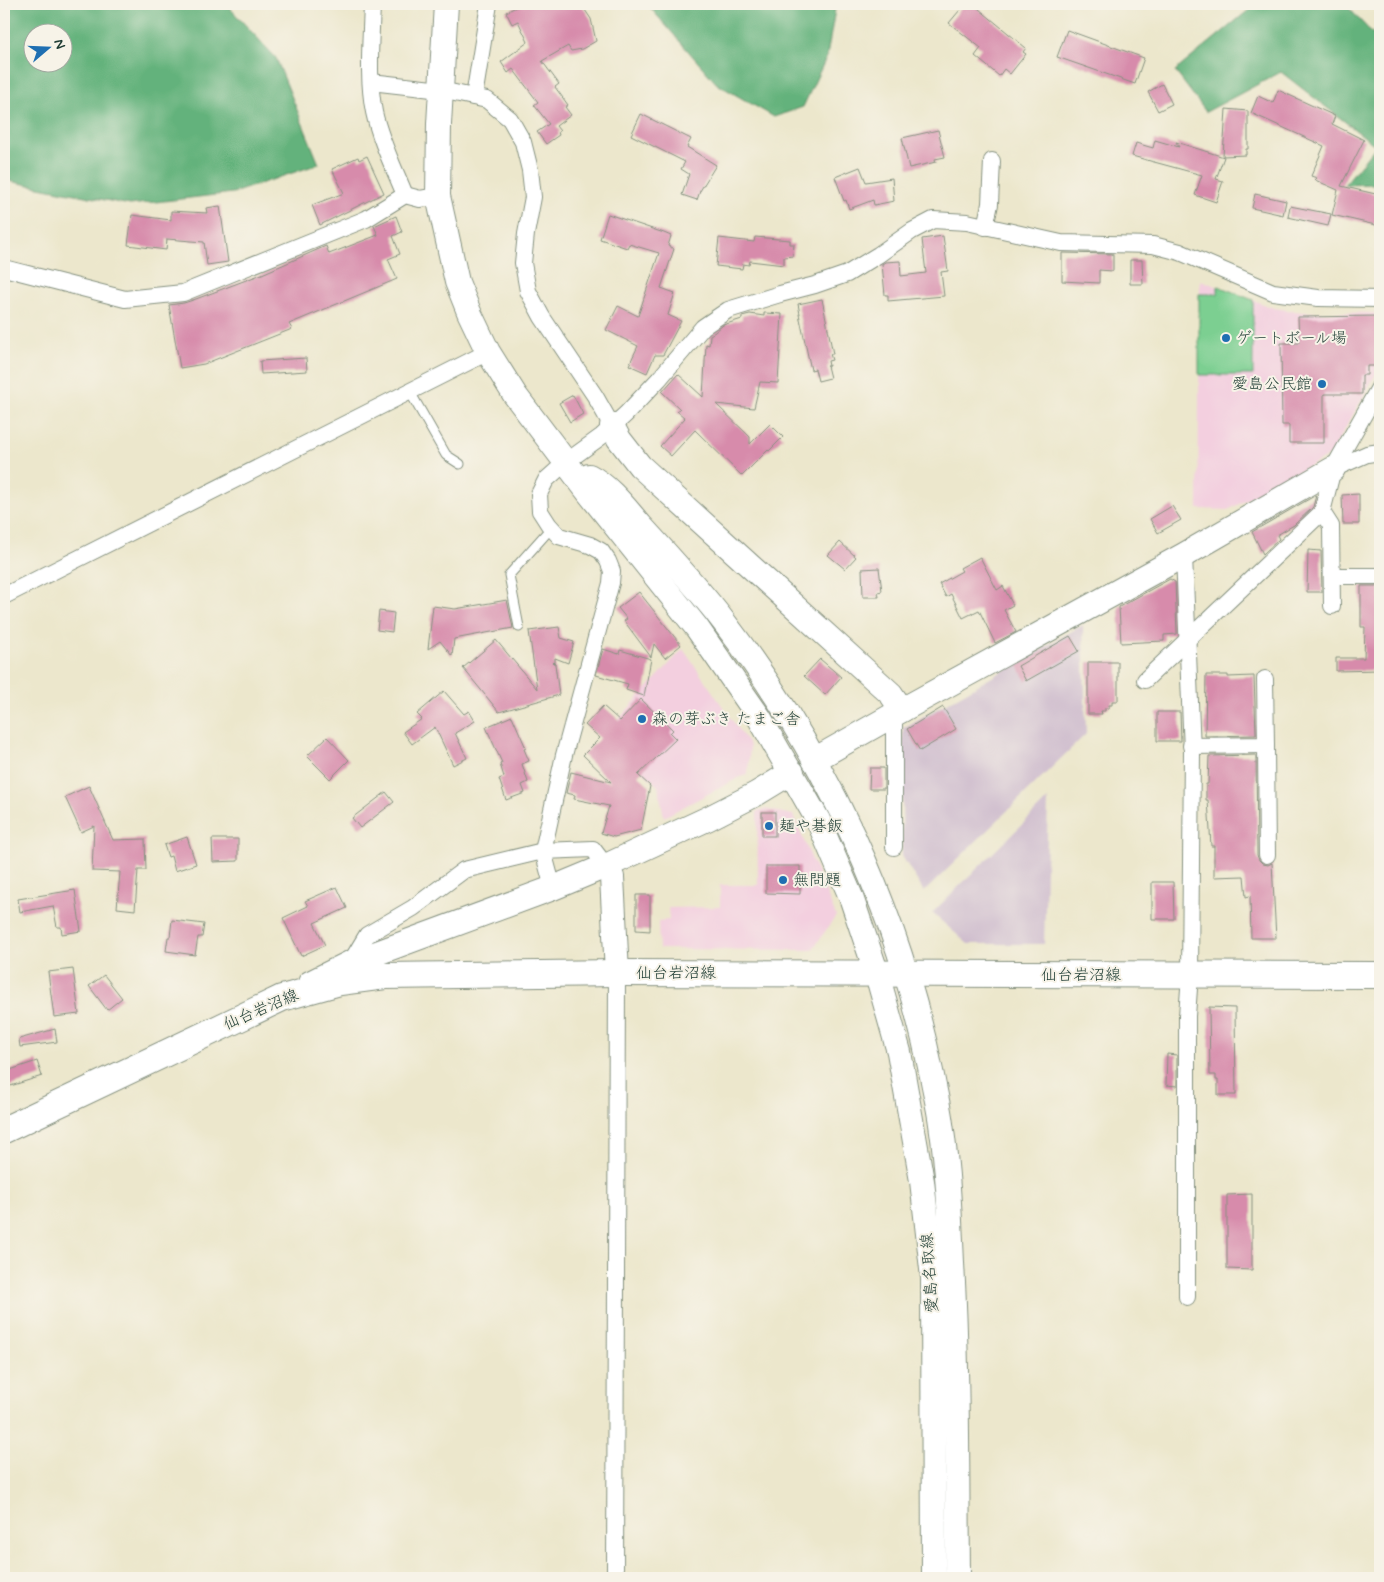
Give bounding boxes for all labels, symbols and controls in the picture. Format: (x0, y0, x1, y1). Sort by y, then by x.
north arrow (22, 22, 72, 72)
text: N (49, 37, 69, 51)
place label: ゲートボール場 (1236, 328, 1347, 349)
marker: ゲートボール場 (1220, 332, 1232, 344)
place label: 愛島公民館 (1232, 374, 1312, 395)
marker: 愛島公民館 (1316, 378, 1328, 390)
place label: 森の芽ぶき たまご舎 (652, 709, 800, 730)
marker: 森の芽ぶき たまご舎 (636, 713, 648, 725)
place label: 麺や碁飯 (779, 816, 843, 837)
marker: 麺や碁飯 (763, 820, 775, 832)
place label: 無問題 (793, 870, 841, 891)
marker: 無問題 (777, 874, 789, 886)
street label: 仙台岩沼線 (636, 963, 716, 984)
street label: 仙台岩沼線 (1041, 965, 1121, 986)
street label: 仙台岩沼線 (220, 985, 302, 1035)
street label: 愛島名取線 (917, 1232, 943, 1314)

